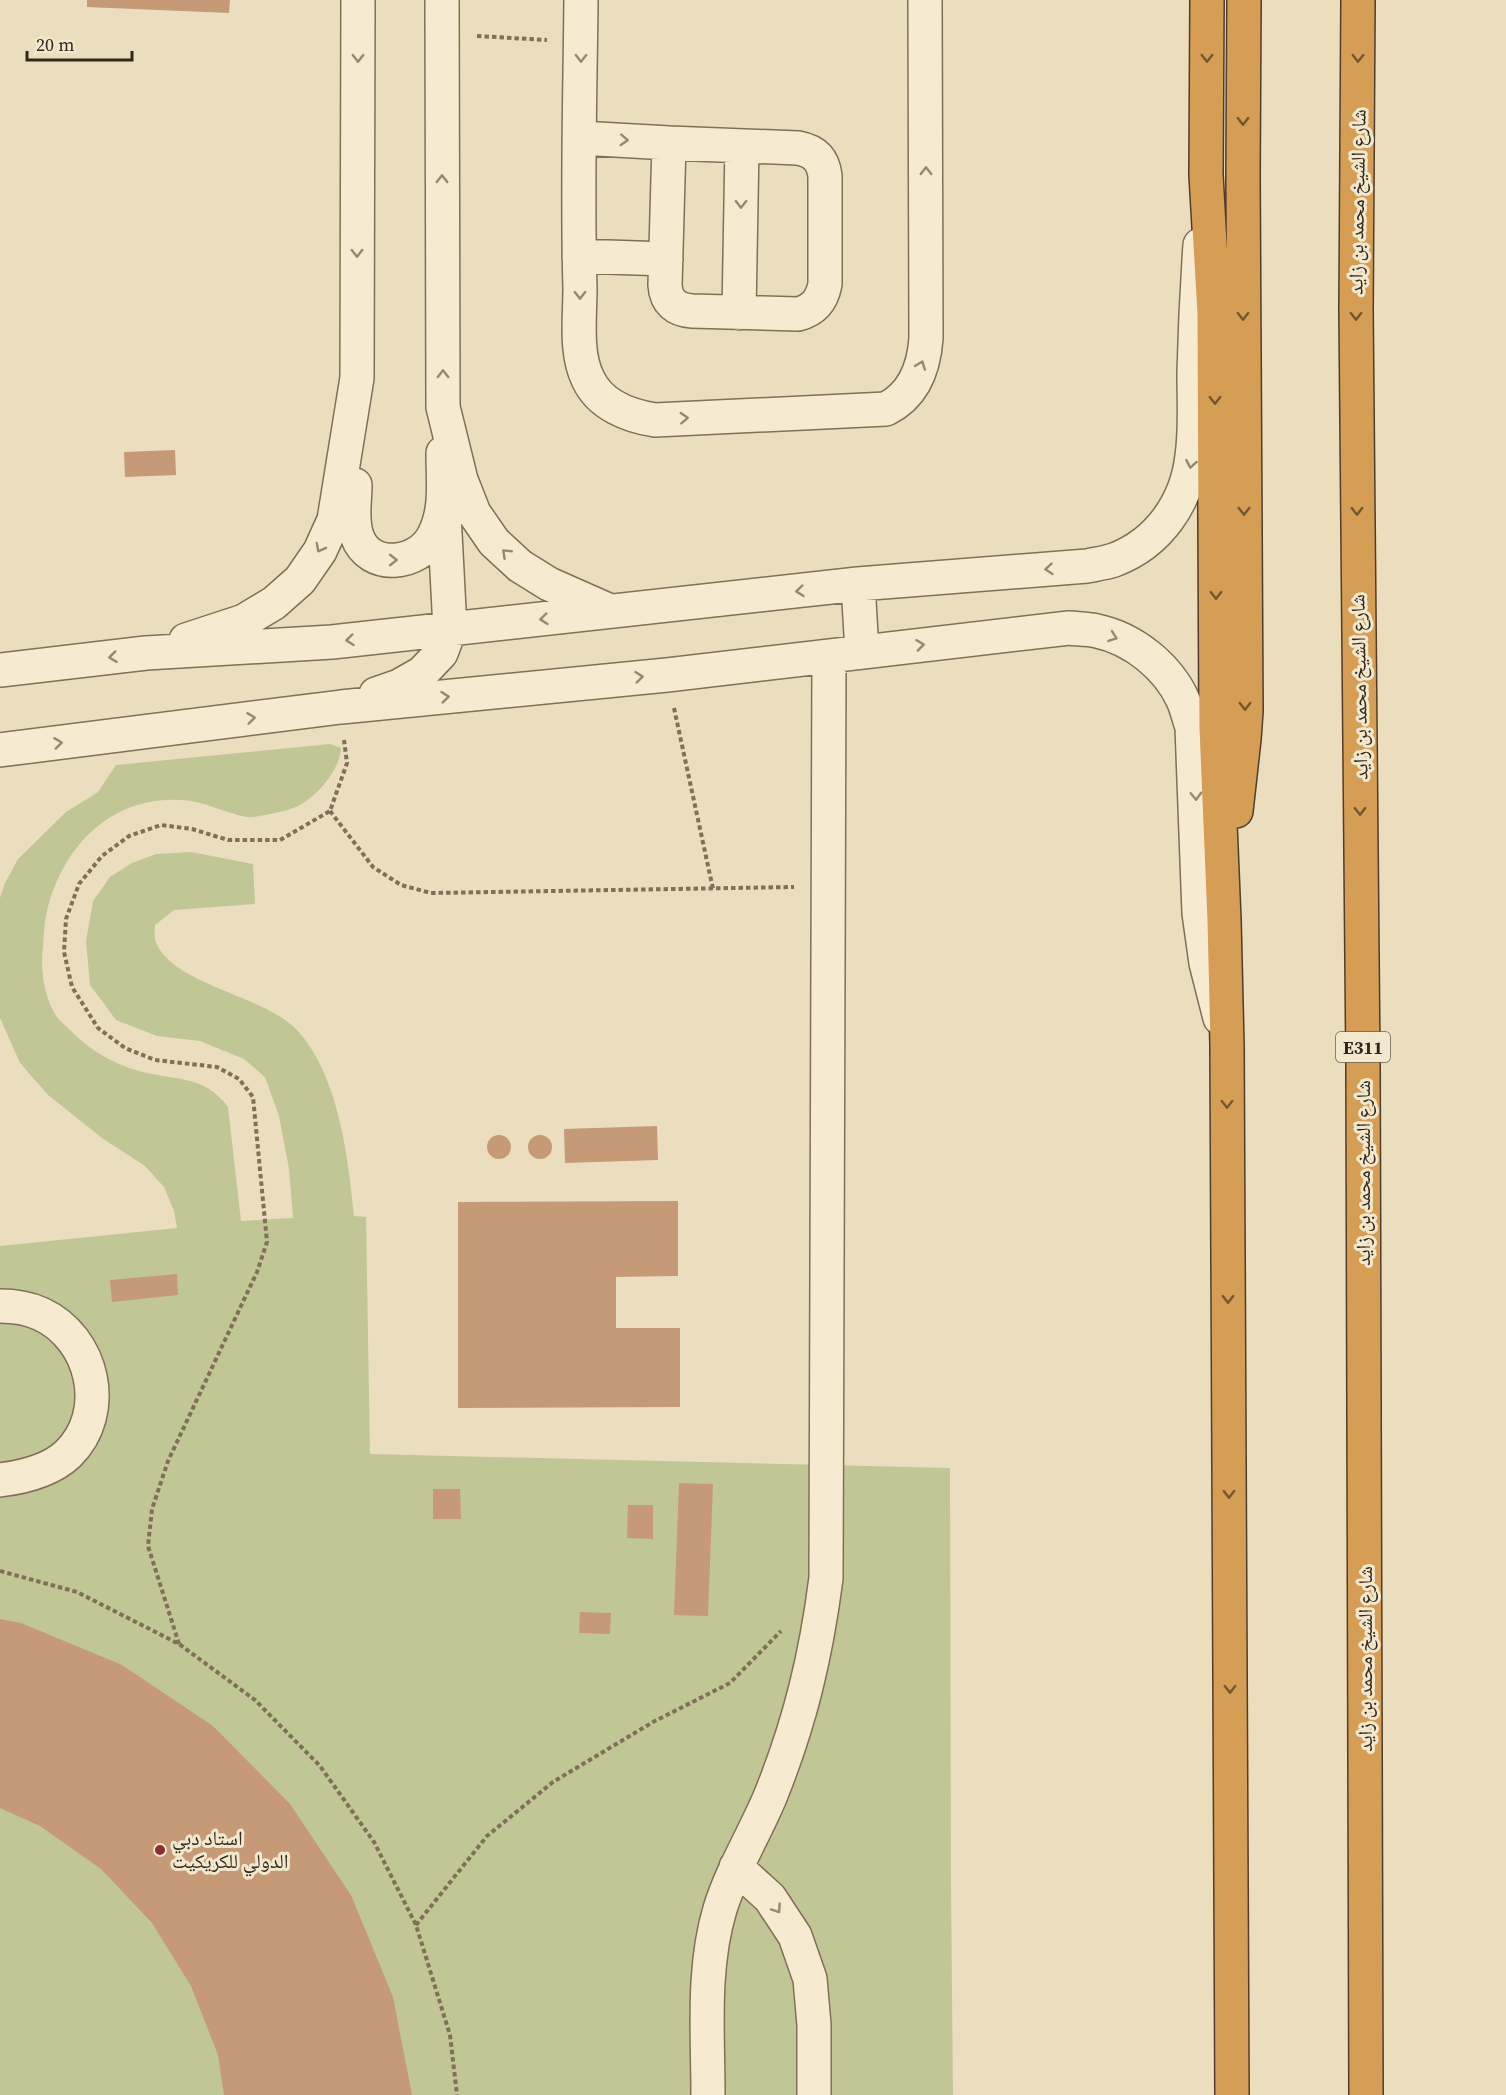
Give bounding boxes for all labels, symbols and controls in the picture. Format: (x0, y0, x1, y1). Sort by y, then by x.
scale bar (27, 24, 132, 62)
text: 20 m (36, 32, 74, 57)
one-way arrow (352, 54, 364, 63)
one-way arrow (575, 54, 587, 63)
one-way arrow (1201, 54, 1213, 63)
one-way arrow (1352, 54, 1364, 63)
street label: شارع الشيخ محمد بن زايد (1341, 109, 1373, 295)
one-way arrow (1237, 117, 1249, 126)
one-way arrow (620, 134, 629, 147)
one-way arrow (919, 166, 932, 175)
one-way arrow (436, 175, 448, 184)
one-way arrow (735, 200, 747, 209)
one-way arrow (351, 249, 363, 258)
one-way arrow (574, 291, 586, 300)
one-way arrow (1237, 312, 1249, 321)
one-way arrow (1350, 312, 1362, 321)
one-way arrow (914, 360, 927, 371)
one-way arrow (437, 370, 449, 379)
one-way arrow (1209, 396, 1221, 405)
one-way arrow (679, 412, 688, 425)
one-way arrow (1185, 458, 1198, 468)
one-way arrow (1238, 507, 1251, 516)
one-way arrow (1351, 507, 1364, 516)
one-way arrow (316, 542, 327, 553)
one-way arrow (503, 549, 513, 560)
one-way arrow (389, 553, 398, 566)
one-way arrow (1045, 562, 1054, 575)
one-way arrow (796, 584, 805, 597)
one-way arrow (1210, 591, 1222, 600)
street label: شارع الشيخ محمد بن زايد (1343, 594, 1375, 780)
one-way arrow (539, 612, 548, 625)
one-way arrow (1107, 629, 1118, 642)
one-way arrow (345, 633, 354, 646)
one-way arrow (916, 639, 925, 652)
one-way arrow (109, 650, 118, 663)
one-way arrow (635, 671, 644, 684)
one-way arrow (441, 691, 450, 703)
one-way arrow (1239, 702, 1251, 711)
one-way arrow (247, 712, 256, 725)
one-way arrow (53, 737, 63, 749)
one-way arrow (1189, 792, 1202, 801)
one-way arrow (1354, 807, 1366, 816)
road number: E311 (1336, 1032, 1390, 1062)
street label: شارع الشيخ محمد بن زايد (1349, 1080, 1377, 1266)
one-way arrow (1221, 1099, 1233, 1108)
one-way arrow (1222, 1294, 1234, 1303)
one-way arrow (1223, 1489, 1235, 1498)
street label: شارع الشيخ محمد بن زايد (1351, 1566, 1379, 1752)
one-way arrow (1224, 1684, 1236, 1693)
place label: استاد دبي الدولي للكريكيت (172, 1824, 288, 1877)
marker: استاد دبي الدولي للكريكيت (153, 1843, 167, 1857)
one-way arrow (770, 1902, 781, 1913)

